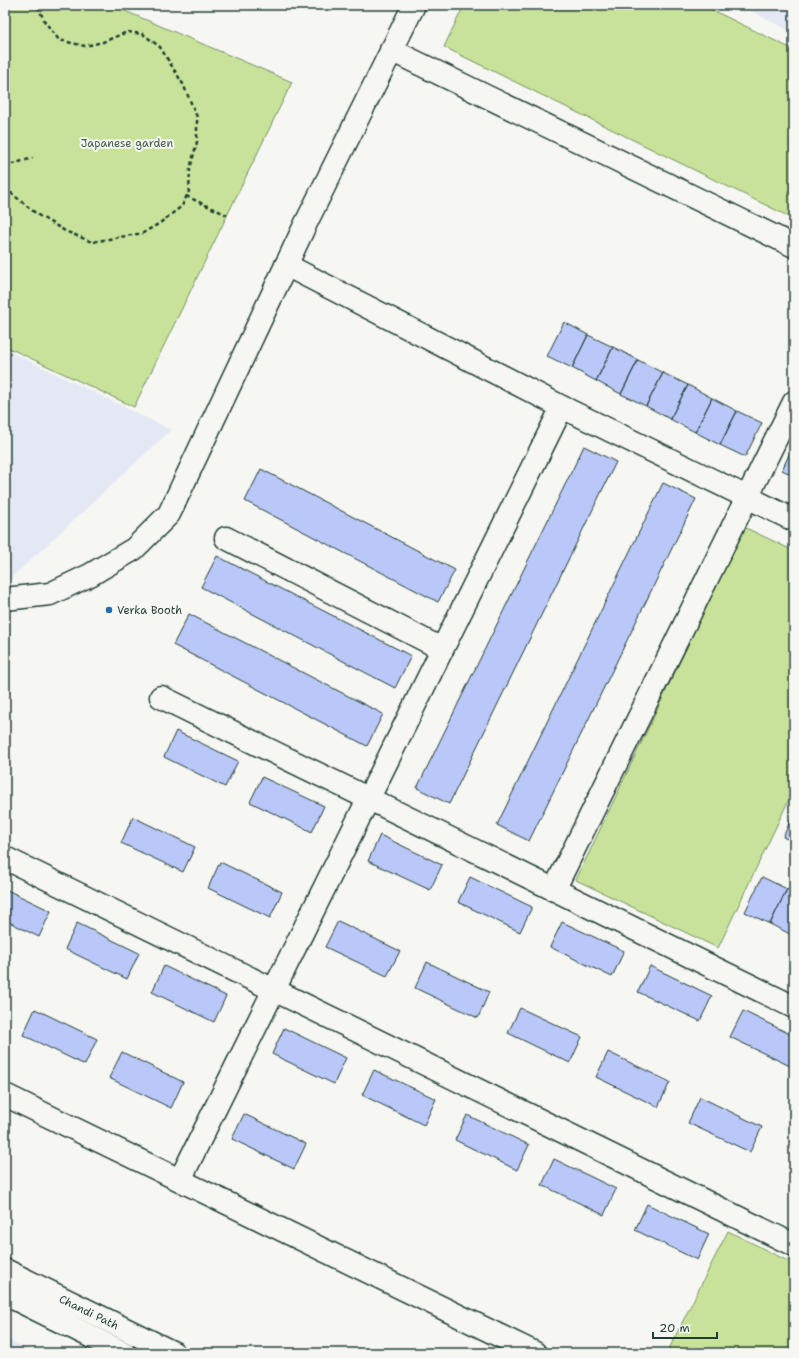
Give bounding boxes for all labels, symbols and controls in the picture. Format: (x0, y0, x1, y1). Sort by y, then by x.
park label: Japanese garden (81, 136, 173, 151)
place label: Verka Booth (117, 603, 182, 618)
marker: Verka Booth (104, 605, 114, 615)
street label: Chandi Path (56, 1292, 121, 1333)
scale bar (653, 1314, 717, 1340)
text: 20 m (659, 1320, 690, 1336)

